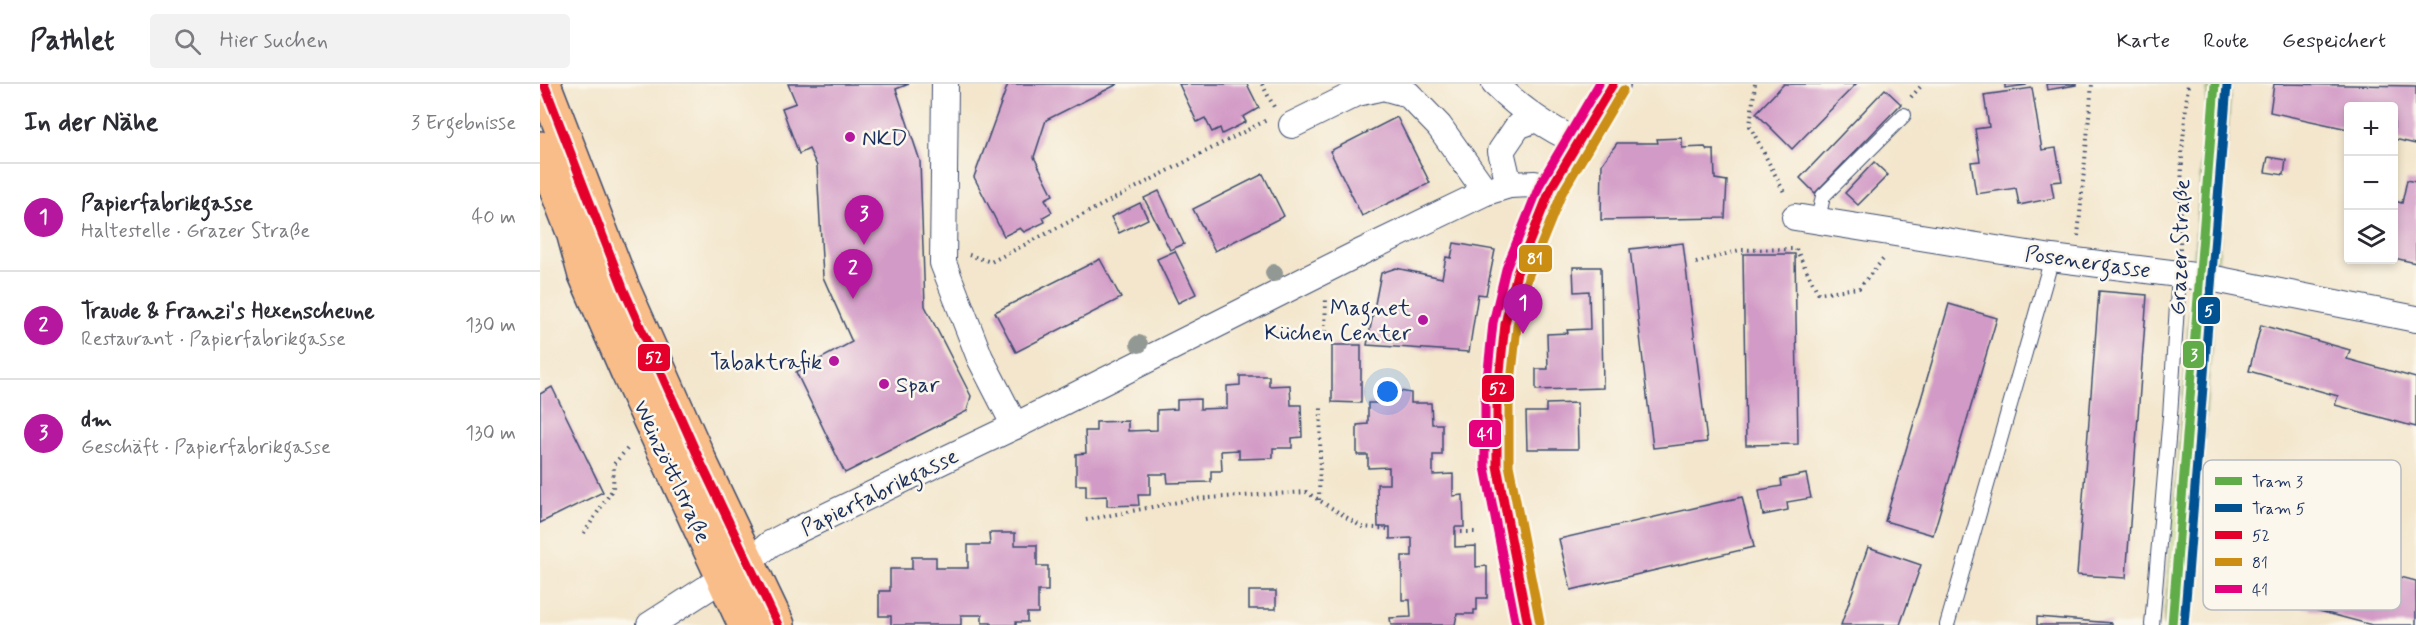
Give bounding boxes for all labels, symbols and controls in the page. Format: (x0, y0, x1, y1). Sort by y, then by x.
search box (150, 14, 570, 68)
text: Pathlet (30, 23, 114, 60)
icon: search (171, 25, 204, 58)
text: Hier suchen (219, 27, 328, 55)
text: Karte (2117, 27, 2170, 55)
text: Route (2203, 27, 2249, 55)
text: Gespeichert (2282, 27, 2386, 55)
map controls (2344, 102, 2398, 264)
button: + (2344, 102, 2398, 156)
text: In der Nähe (24, 106, 158, 140)
text: 3 Ergebnisse (411, 110, 516, 137)
place label: NKD (862, 125, 908, 153)
marker: NKD (843, 130, 857, 144)
button: − (2344, 156, 2398, 210)
street label: Grazer Straße (2165, 178, 2197, 316)
text: Papierfabrikgasse (81, 190, 253, 218)
pin: 3 (844, 196, 884, 245)
text: 1 (39, 204, 48, 231)
text: 40 m (472, 204, 516, 231)
button: layers (2344, 210, 2398, 264)
text: Haltestelle · Grazer Straße (81, 218, 310, 245)
street label: Posenergasse (2023, 240, 2152, 289)
line badge: 81 (1518, 244, 1553, 273)
text: 81 (1527, 249, 1543, 270)
pin: 2 (834, 250, 872, 299)
pin: 1 (1504, 284, 1542, 334)
place label: Magnet Küchen Center (1264, 295, 1412, 348)
line badge: 5 (2197, 296, 2221, 325)
text: Traude & Franzi's Hexenscheune (81, 298, 375, 326)
text: 5 (2204, 301, 2214, 322)
text: 2 (39, 312, 48, 339)
text: 130 m (465, 312, 516, 339)
marker: Magnet Küchen Center (1416, 313, 1430, 327)
text: Restaurant · Papierfabrikgasse (81, 326, 346, 353)
line badge: 3 (2182, 340, 2205, 369)
line badge: 52 (637, 343, 671, 372)
text: 3 (2190, 345, 2198, 366)
text: 52 (645, 348, 663, 369)
place label: Tabaktrafik (710, 349, 822, 377)
marker: Tabaktrafik (827, 354, 841, 368)
place label: Spar (896, 372, 940, 400)
line badge: 52 (1481, 374, 1515, 403)
marker: Spar (877, 377, 891, 391)
your location (1373, 377, 1402, 406)
text: 52 (1489, 379, 1507, 400)
street label: Weinzöttlstraße (626, 396, 717, 548)
text: dm (81, 406, 112, 434)
line badge: 41 (1468, 419, 1502, 448)
text: 3 (39, 420, 48, 447)
text: 130 m (465, 420, 516, 447)
text: 41 (1477, 424, 1493, 445)
text: Geschäft · Papierfabrikgasse (81, 434, 331, 461)
street label: Papierfabrikgasse (796, 442, 965, 546)
legend (2203, 460, 2401, 610)
text: Tram 3 (2252, 472, 2303, 493)
text: Tram 5 (2252, 499, 2305, 520)
text: 52 (2252, 526, 2270, 547)
text: 81 (2252, 553, 2268, 574)
text: 41 (2252, 580, 2268, 601)

